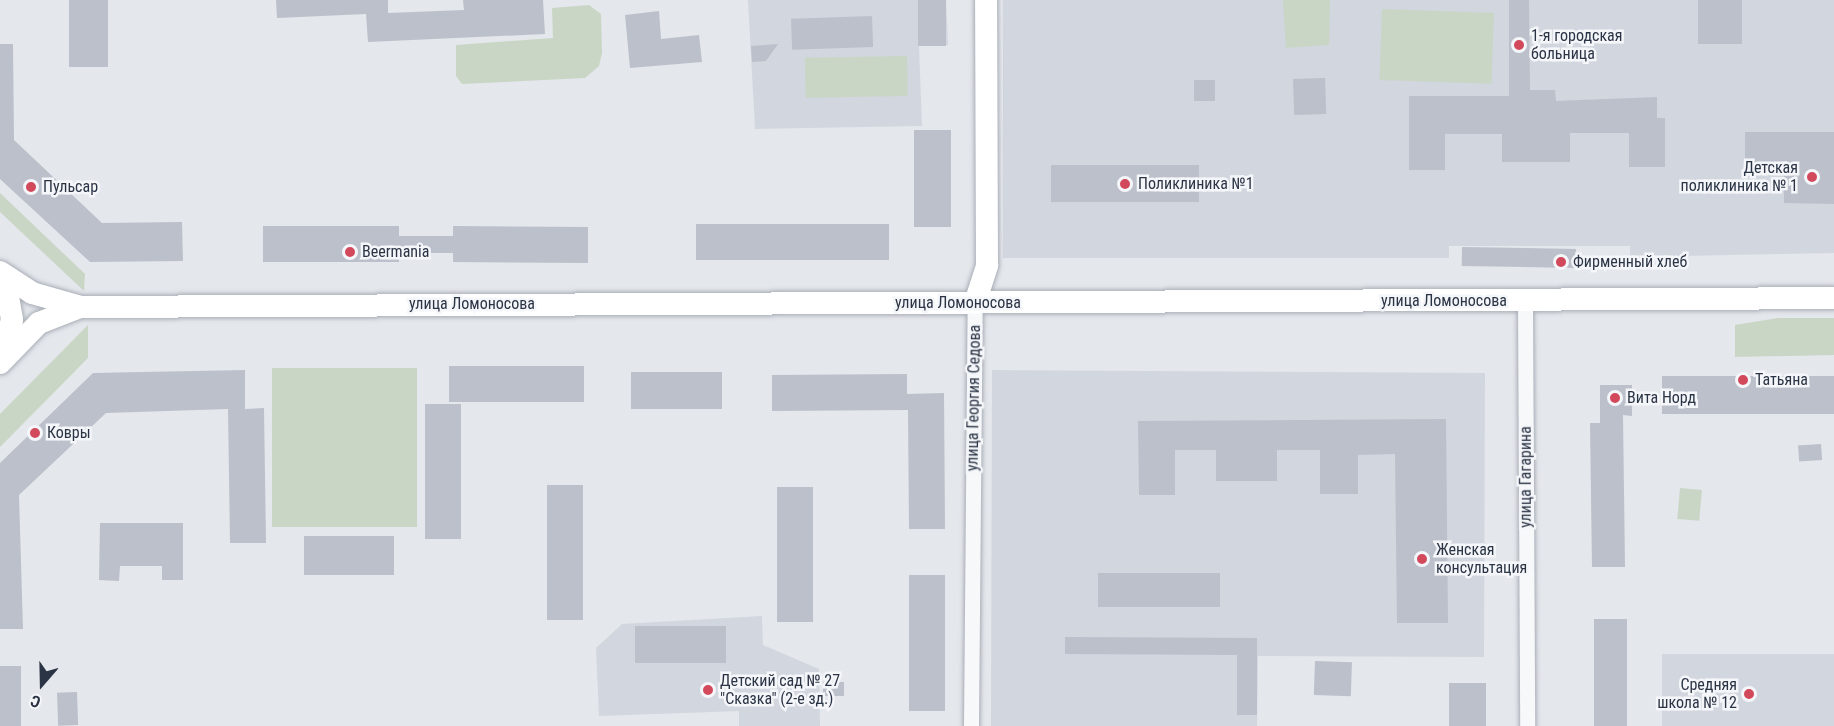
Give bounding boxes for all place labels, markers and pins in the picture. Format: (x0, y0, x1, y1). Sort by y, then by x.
place label: 1-я городская больница (1531, 26, 1622, 64)
marker: 1-я городская больница (1512, 38, 1526, 52)
place label: Детская поликлиника № 1 (1681, 158, 1798, 196)
marker: Детская поликлиника № 1 (1803, 168, 1821, 186)
place label: Поликлиника №1 (1138, 174, 1254, 194)
marker: Поликлиника №1 (1116, 175, 1134, 193)
place label: Пульсар (43, 177, 98, 197)
marker: Пульсар (24, 180, 38, 194)
place label: Beermania (362, 242, 429, 262)
marker: Beermania (343, 245, 357, 259)
place label: Фирменный хлеб (1573, 252, 1687, 272)
marker: Фирменный хлеб (1554, 255, 1568, 269)
place label: Татьяна (1755, 370, 1808, 390)
marker: Татьяна (1736, 373, 1750, 387)
place label: Вита Норд (1627, 388, 1696, 408)
marker: Вита Норд (1608, 391, 1622, 405)
place label: Ковры (47, 423, 91, 443)
marker: Ковры (28, 426, 42, 440)
place label: Женская консультация (1436, 540, 1527, 578)
marker: Женская консультация (1413, 550, 1431, 568)
place label: Детский сад № 27 "Сказка" (2-е зд.) (720, 671, 840, 709)
place label: Средняя школа № 12 (1657, 675, 1737, 713)
marker: Детский сад № 27 "Сказка" (2-е зд.) (701, 683, 715, 697)
marker: Средняя школа № 12 (1742, 687, 1756, 701)

